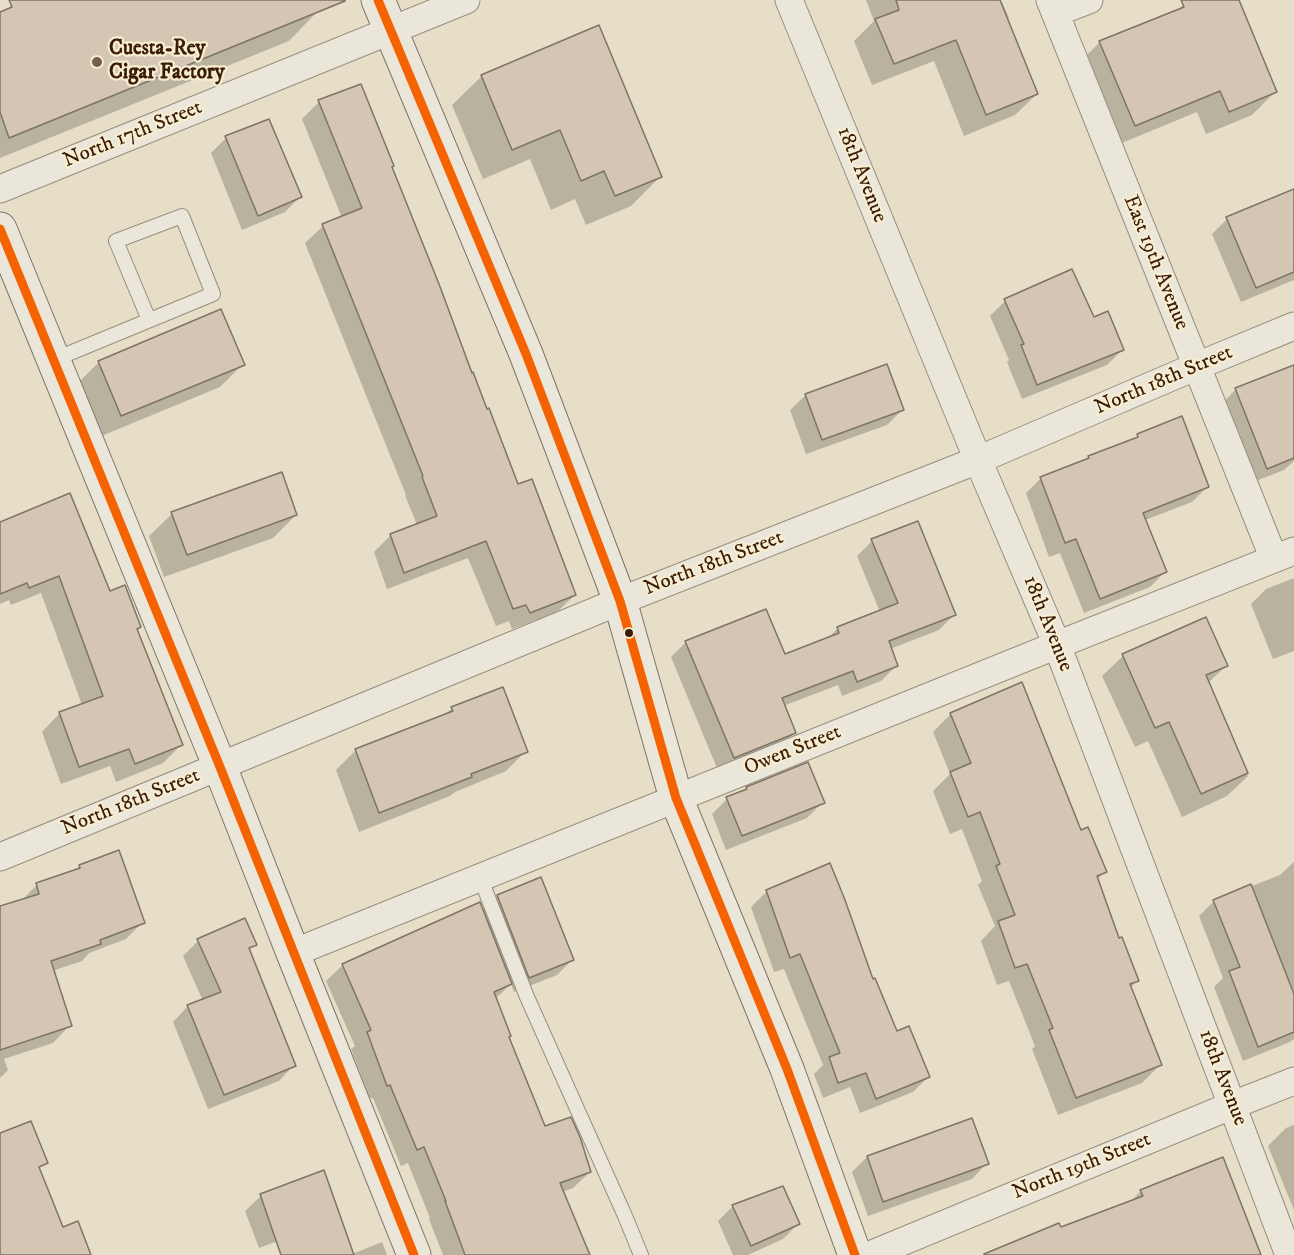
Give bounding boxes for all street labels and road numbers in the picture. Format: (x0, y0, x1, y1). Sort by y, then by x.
street label: North 17th Street (60, 96, 206, 174)
street label: 18th Avenue (830, 123, 892, 227)
street label: East 19th Avenue (1117, 192, 1193, 334)
street label: North 18th Street (1091, 341, 1237, 421)
street label: North 18th Street (641, 526, 787, 602)
street label: 18th Avenue (1016, 572, 1078, 676)
street label: Owen Street (741, 720, 845, 782)
street label: North 18th Street (58, 764, 204, 842)
street label: 18th Avenue (1192, 1026, 1252, 1130)
street label: North 19th Street (1009, 1128, 1155, 1206)

